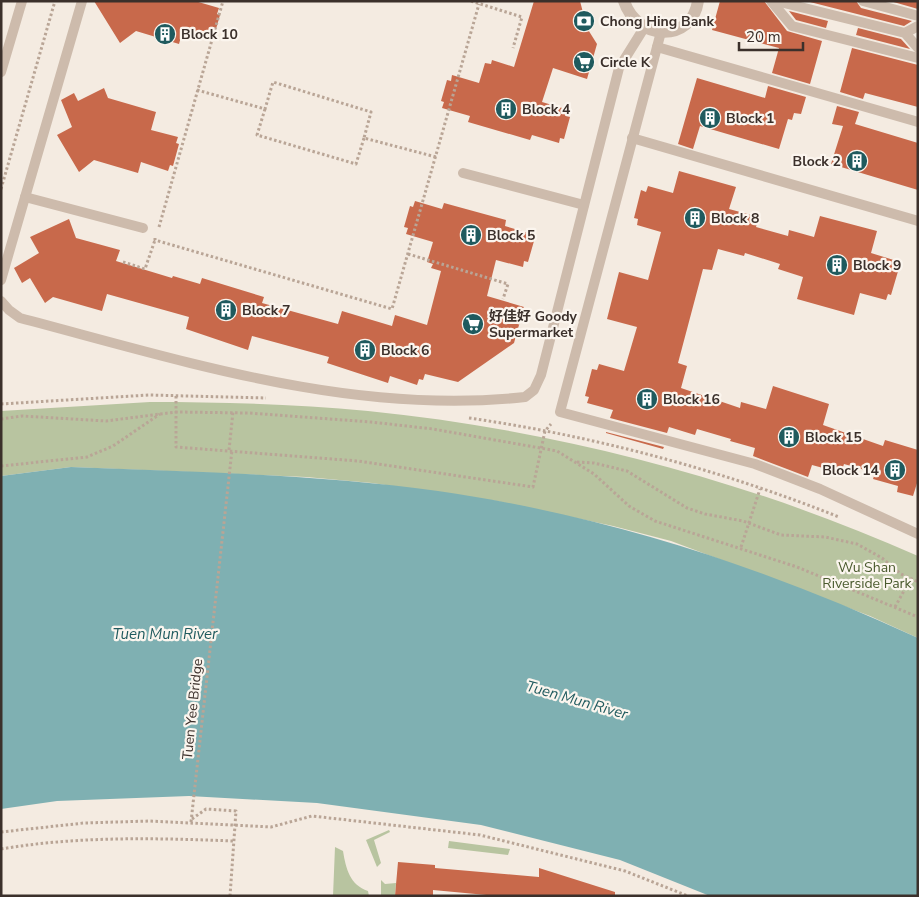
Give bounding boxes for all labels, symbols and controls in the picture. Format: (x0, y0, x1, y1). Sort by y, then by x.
bank icon: Chong Hing Bank (572, 9, 596, 33)
place label: Chong Hing Bank (600, 12, 714, 31)
scale bar (739, 20, 803, 52)
building icon: Block 10 (153, 22, 177, 46)
place label: Block 10 (181, 25, 238, 44)
text: 20 m (746, 27, 781, 47)
supermarket icon: Circle K (572, 50, 596, 74)
place label: Circle K (600, 53, 651, 72)
building icon: Block 4 (494, 97, 518, 121)
place label: Block 4 (522, 100, 571, 119)
building icon: Block 1 (698, 106, 722, 130)
place label: Block 1 (726, 109, 774, 128)
building icon: Block 2 (845, 149, 869, 173)
place label: Block 2 (793, 152, 841, 171)
building icon: Block 8 (683, 206, 707, 230)
place label: Block 8 (711, 209, 759, 228)
building icon: Block 5 (459, 223, 483, 247)
place label: Block 5 (487, 226, 535, 245)
building icon: Block 9 (825, 253, 849, 277)
place label: Block 9 (853, 256, 901, 275)
building icon: Block 7 (214, 298, 238, 322)
place label: Block 7 (242, 301, 290, 320)
place label: 好佳好 Goody Supermarket (489, 307, 578, 342)
supermarket icon: 好佳好 Goody Supermarket (461, 312, 485, 336)
building icon: Block 6 (353, 338, 377, 362)
place label: Block 6 (381, 341, 429, 360)
building icon: Block 16 (635, 387, 659, 411)
place label: Block 16 (663, 390, 720, 409)
building icon: Block 15 (777, 425, 801, 449)
place label: Block 15 (805, 428, 862, 447)
building icon: Block 14 (883, 458, 907, 482)
place label: Block 14 (822, 461, 880, 480)
park label: Wu Shan Riverside Park (822, 558, 913, 593)
water label: Tuen Mun River (113, 624, 218, 644)
street label: Tuen Yee Bridge (178, 658, 207, 761)
water label: Tuen Mun River (524, 676, 631, 724)

